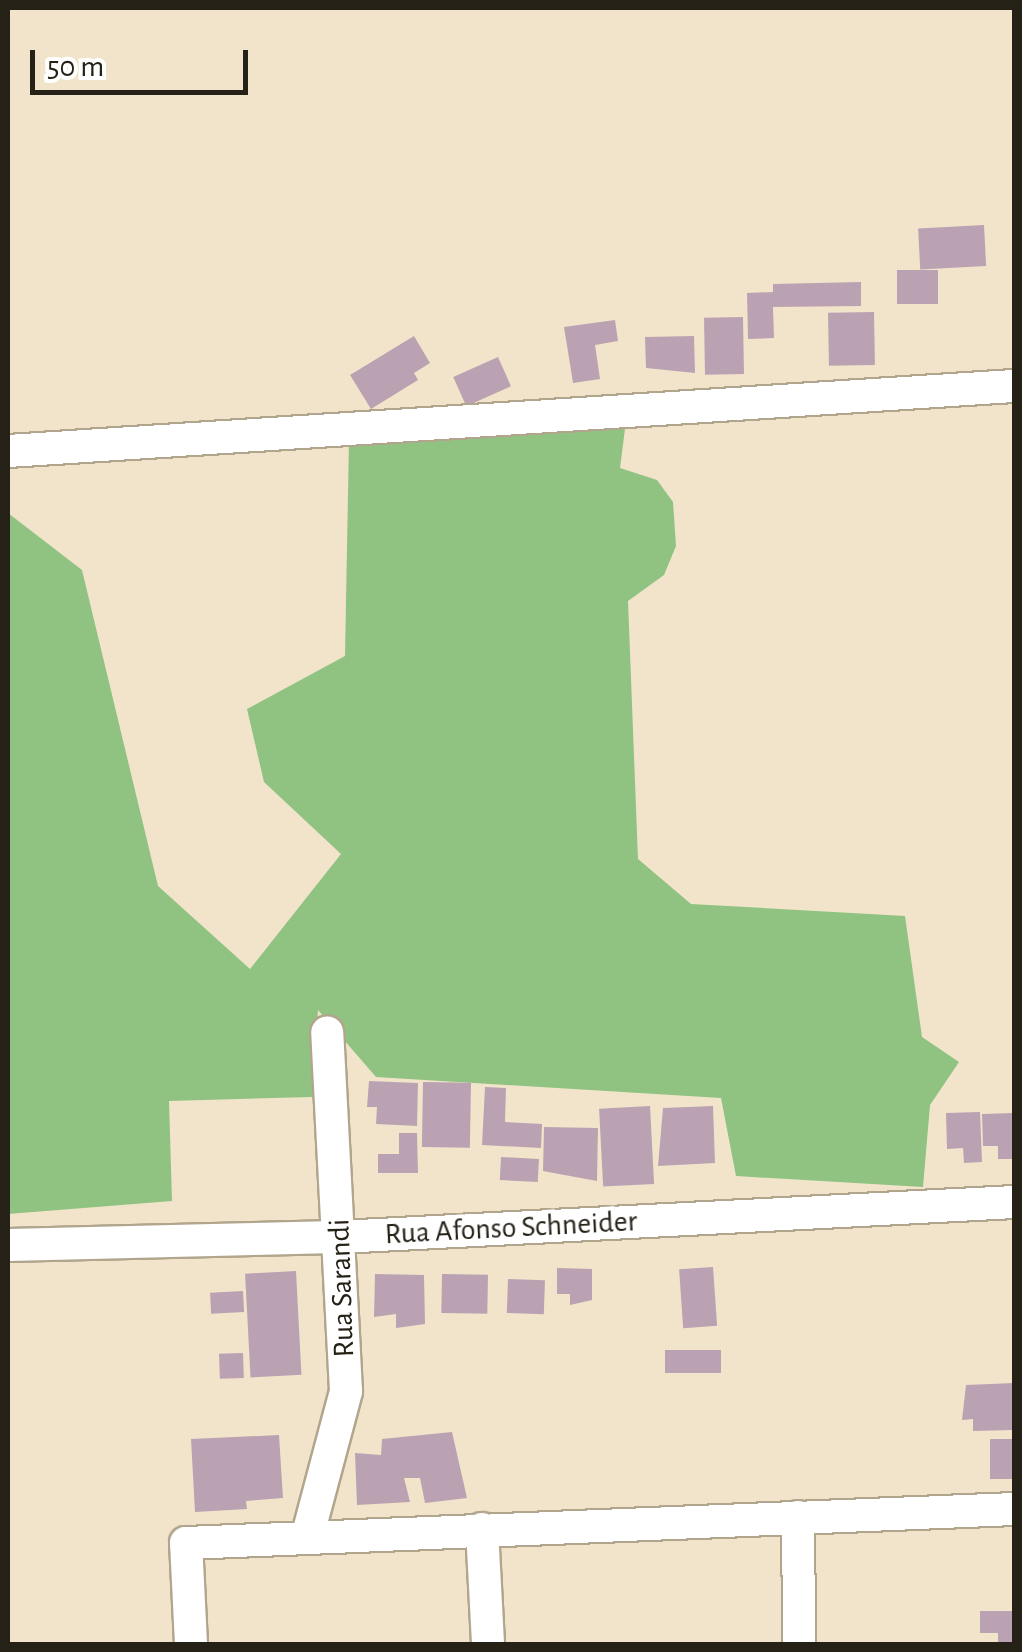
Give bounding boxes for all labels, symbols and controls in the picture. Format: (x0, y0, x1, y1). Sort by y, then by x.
scale bar (35, 30, 252, 92)
text: 50 m (47, 52, 104, 82)
street label: Rua Afonso Schneider (384, 1203, 638, 1253)
street label: Rua Sarandi (322, 1218, 362, 1358)

